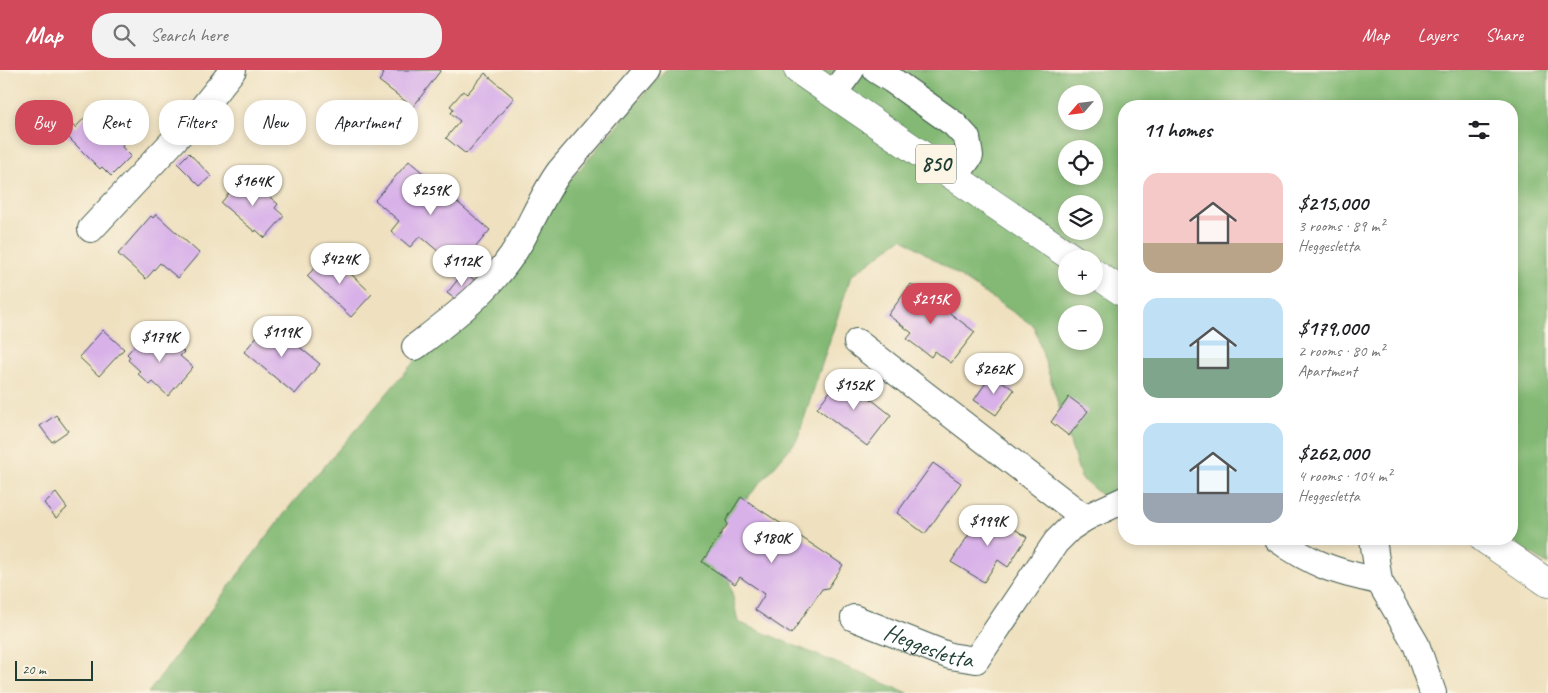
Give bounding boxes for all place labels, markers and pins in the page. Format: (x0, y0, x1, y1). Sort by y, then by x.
pin: $164K (218, 164, 288, 207)
pin: $259K (396, 174, 466, 216)
pin: $424K (305, 242, 375, 285)
pin: $112K (427, 244, 497, 287)
pin: $215K (896, 282, 966, 325)
pin: $119K (247, 316, 317, 358)
pin: $179K (125, 320, 195, 363)
pin: $262K (959, 352, 1029, 395)
pin: $152K (819, 368, 889, 411)
pin: $199K (953, 504, 1023, 547)
pin: $180K (737, 522, 807, 564)

